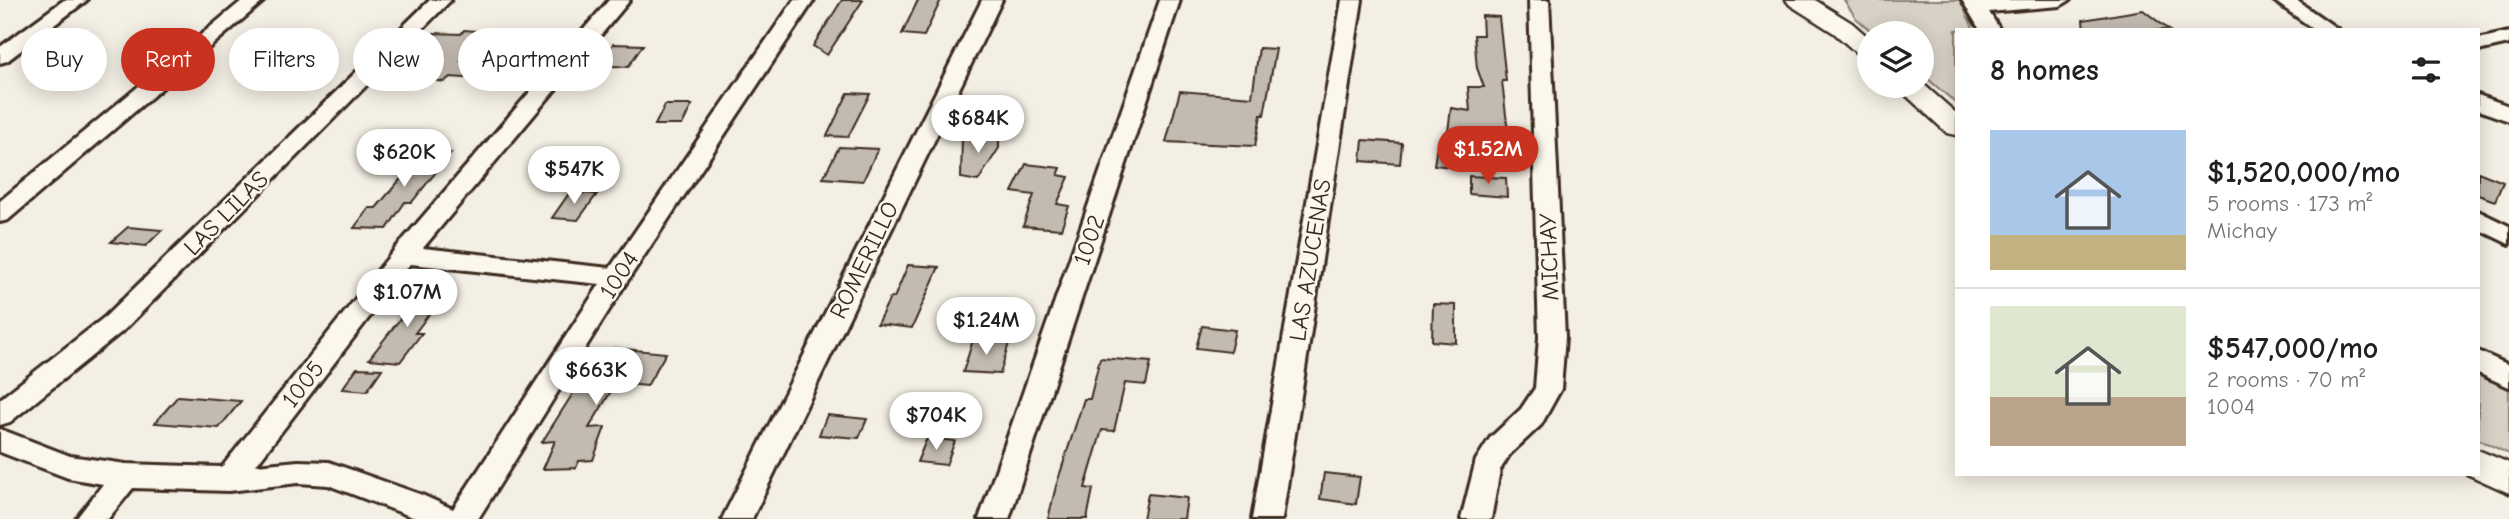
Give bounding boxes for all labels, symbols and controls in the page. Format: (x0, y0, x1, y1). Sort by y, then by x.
map controls (1857, 21, 1934, 98)
button: layers (1857, 21, 1934, 98)
chip: Buy (21, 28, 107, 91)
chip: Rent (121, 28, 215, 91)
chip: Filters (229, 28, 339, 91)
chip: New (353, 28, 444, 91)
chip: Apartment (458, 28, 613, 91)
icon: filters (2407, 51, 2445, 89)
text: 8 homes (1990, 53, 2099, 88)
pin: $684K (929, 96, 1027, 155)
text: $684K (947, 104, 1009, 131)
pin: $1.52M (1431, 127, 1545, 186)
pin: $620K (355, 130, 453, 189)
text: $1.52M (1453, 135, 1523, 162)
text: $620K (372, 138, 436, 165)
pin: $547K (525, 146, 623, 206)
text: $547K (544, 155, 604, 182)
text: $1,520,000/mo (2207, 155, 2400, 190)
icon: home (2046, 158, 2130, 242)
street label: LAS LILAS (178, 165, 274, 261)
street label: LAS AZUCENAS (1283, 177, 1337, 343)
text: 5 rooms · 173 m² (2207, 190, 2372, 217)
street label: ROMERILLO (824, 197, 904, 323)
street label: 1002 (1067, 211, 1111, 269)
street label: MICHAY (1533, 212, 1565, 301)
text: Michay (2207, 217, 2277, 244)
street label: 1004 (594, 246, 644, 304)
pin: $1.07M (350, 270, 464, 329)
text: $1.07M (372, 278, 442, 305)
pin: $1.24M (929, 298, 1043, 357)
text: $1.24M (952, 306, 1020, 333)
text: $547,000/mo (2207, 331, 2378, 366)
icon: home (2046, 334, 2130, 418)
pin: $663K (547, 348, 645, 407)
street label: 1005 (276, 355, 330, 413)
text: $663K (565, 356, 627, 383)
text: 2 rooms · 70 m² (2207, 366, 2365, 393)
pin: $704K (887, 392, 985, 452)
text: 1004 (2207, 393, 2255, 420)
text: $704K (905, 401, 967, 428)

